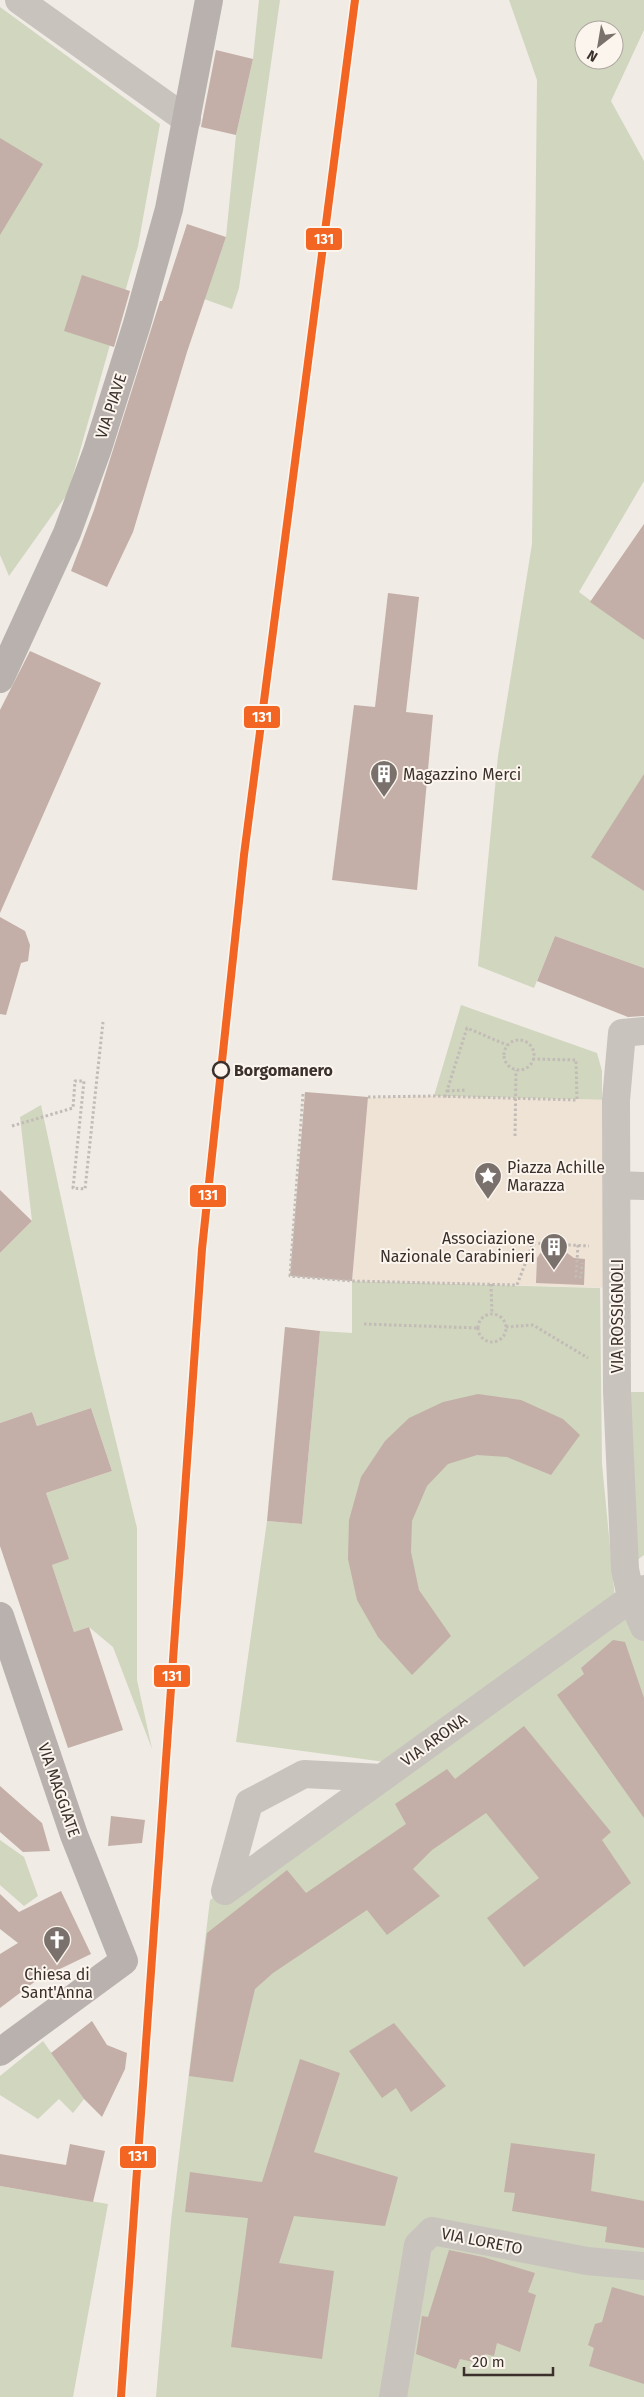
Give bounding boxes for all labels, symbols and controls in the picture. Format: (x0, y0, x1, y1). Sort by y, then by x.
north arrow (574, 20, 624, 70)
text: N (584, 46, 601, 65)
line badge: 131 (305, 227, 343, 251)
text: 131 (314, 231, 334, 248)
street label: VIA PIAVE (92, 371, 130, 441)
line badge: 131 (243, 705, 281, 729)
text: 131 (252, 709, 272, 726)
building icon: Magazzino Merci (369, 759, 399, 798)
place label: Magazzino Merci (403, 765, 521, 784)
marker: Borgomanero (212, 1061, 230, 1079)
place label: Borgomanero (234, 1061, 333, 1080)
place label: Piazza Achille Marazza (507, 1158, 605, 1195)
place icon: Piazza Achille Marazza (473, 1161, 503, 1200)
line badge: 131 (189, 1184, 227, 1208)
text: 131 (198, 1187, 218, 1204)
place label: Associazione Nazionale Carabinieri (380, 1229, 535, 1266)
building icon: Associazione Nazionale Carabinieri (539, 1232, 569, 1271)
street label: VIA ROSSIGNOLI (608, 1259, 627, 1373)
line badge: 131 (153, 1664, 191, 1688)
text: 131 (162, 1668, 182, 1685)
street label: VIA ARONA (397, 1709, 471, 1770)
street label: VIA MAGGIATE (34, 1740, 84, 1840)
church icon: Chiesa di Sant'Anna (42, 1925, 72, 1964)
place label: Chiesa di Sant'Anna (21, 1965, 93, 2002)
line badge: 131 (119, 2145, 157, 2169)
text: 131 (128, 2148, 148, 2165)
street label: VIA LORETO (440, 2224, 524, 2258)
scale bar (464, 2344, 553, 2376)
text: 20 m (472, 2353, 505, 2371)

